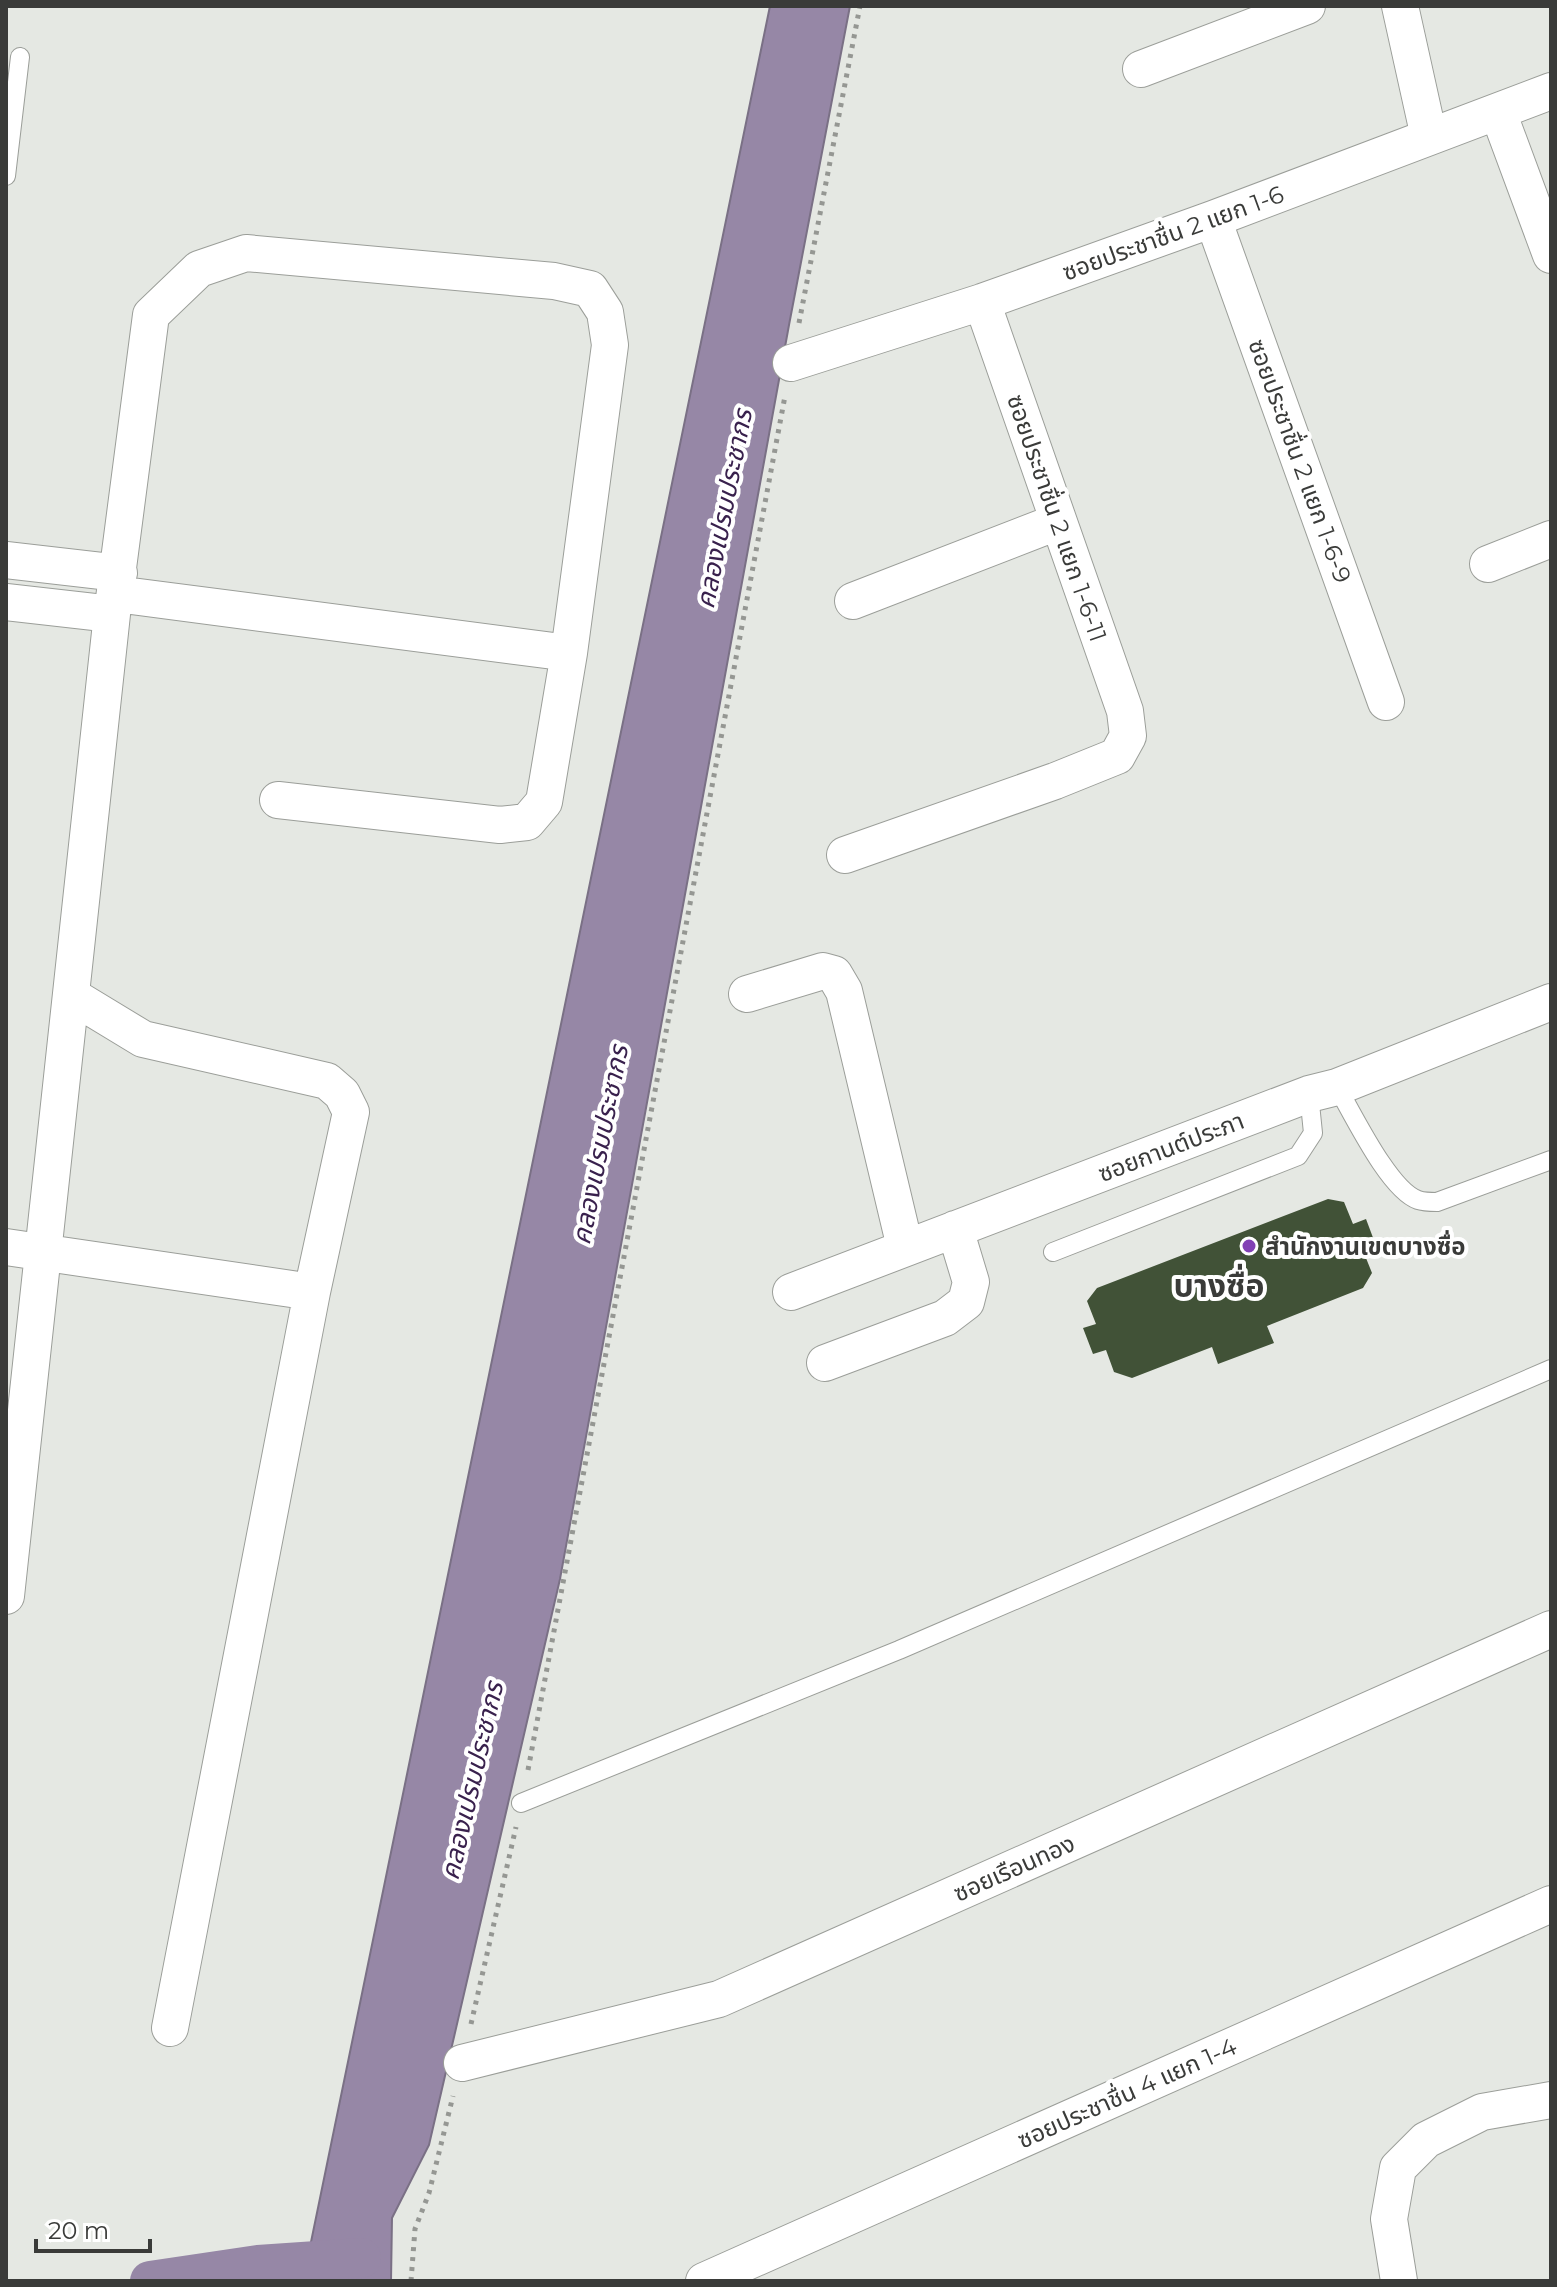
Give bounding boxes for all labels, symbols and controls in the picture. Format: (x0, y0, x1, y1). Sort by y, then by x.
street label: ซอยประชาชื่น 2 แยก 1-6 (1058, 178, 1288, 287)
street label: ซอยประชาชื่น 2 แยก 1-6-9 (1242, 335, 1359, 587)
street label: ซอยประชาชื่น 2 แยก 1-6-11 (1001, 390, 1115, 645)
water label: คลองเปรมประชากร (689, 405, 759, 611)
water label: คลองเปรมประชากร (565, 1041, 635, 1247)
street label: ซอยกานต์ประภา (1094, 1106, 1248, 1188)
place label: สำนักงานเขตบางซื่อ (1265, 1230, 1465, 1261)
marker: สำนักงานเขตบางซื่อ (1240, 1237, 1258, 1255)
district label: บางซื่อ (1174, 1263, 1264, 1305)
water label: คลองเปรมประชากร (434, 1677, 511, 1883)
street label: ซอยเรือนทอง (949, 1828, 1079, 1908)
street label: ซอยประชาชื่น 4 แยก 1-4 (1012, 2030, 1241, 2154)
scale bar (36, 2203, 150, 2253)
text: 20 m (48, 2216, 109, 2245)

